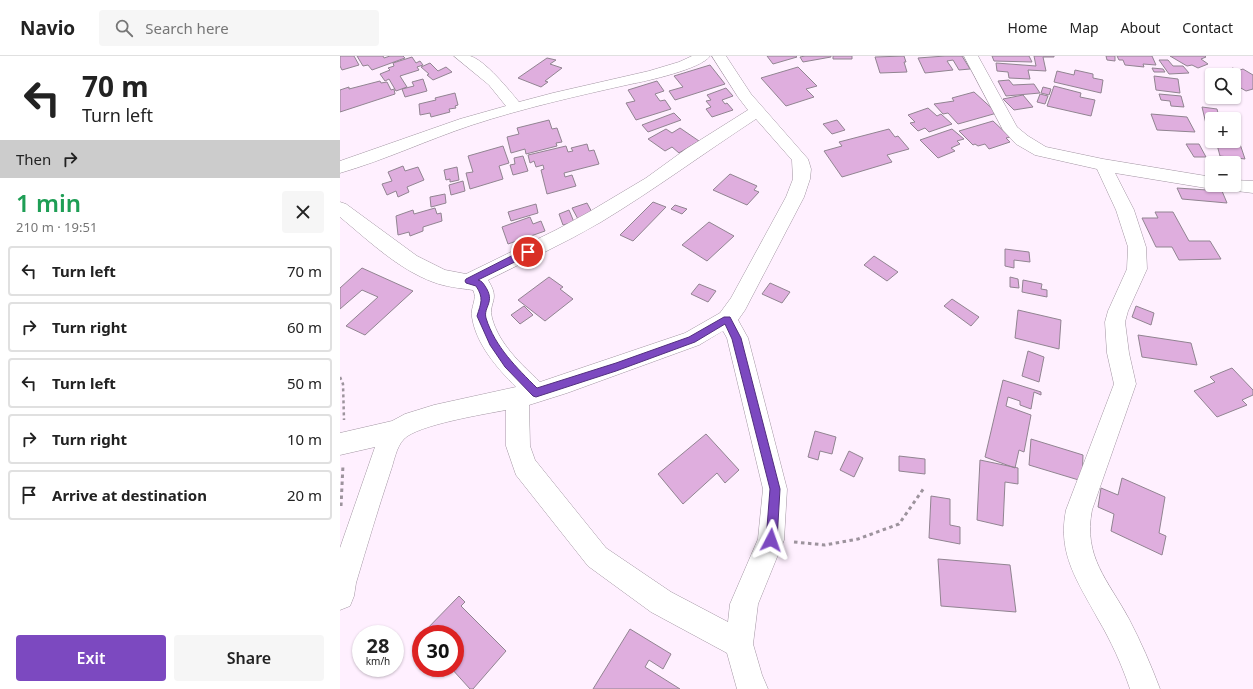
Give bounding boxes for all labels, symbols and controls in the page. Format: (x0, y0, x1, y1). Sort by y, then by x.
search box (99, 10, 379, 46)
text: Navio (20, 15, 75, 41)
icon: search (113, 17, 135, 39)
text: Search here (145, 18, 229, 38)
text: Home (1008, 18, 1047, 37)
text: Map (1069, 18, 1099, 37)
text: About (1121, 18, 1160, 37)
text: Contact (1182, 18, 1233, 37)
text: 70 m (82, 67, 149, 105)
map controls (1205, 68, 1241, 192)
button: search (1205, 68, 1241, 104)
icon: left (16, 72, 68, 124)
text: Turn left (82, 103, 153, 127)
button: + (1205, 112, 1241, 148)
icon: right (59, 148, 81, 170)
text: Then (16, 149, 51, 169)
button: − (1205, 156, 1241, 192)
text: 1 min (16, 186, 81, 219)
button: close (282, 191, 324, 233)
text: 210 m · 19:51 (16, 218, 97, 236)
pin (511, 235, 545, 269)
icon: arrive (517, 241, 539, 263)
icon: left (18, 260, 40, 282)
text: Turn left (52, 261, 116, 281)
text: 70 m (287, 261, 322, 281)
icon: right (18, 316, 40, 338)
text: Turn right (52, 317, 127, 337)
text: 60 m (287, 317, 322, 337)
icon: left (18, 372, 40, 394)
text: Turn left (52, 373, 116, 393)
text: 50 m (287, 373, 322, 393)
icon: right (18, 428, 40, 450)
text: Turn right (52, 429, 127, 449)
text: 10 m (287, 429, 322, 449)
icon: arrive (18, 484, 40, 506)
text: Arrive at destination (52, 485, 207, 505)
text: 20 m (287, 485, 322, 505)
position arrow (750, 519, 792, 561)
speed limit sign: 30 (412, 625, 464, 677)
text: 28 (367, 632, 389, 659)
button: Exit (16, 635, 166, 681)
button: Share (174, 635, 324, 681)
text: km/h (366, 654, 390, 668)

